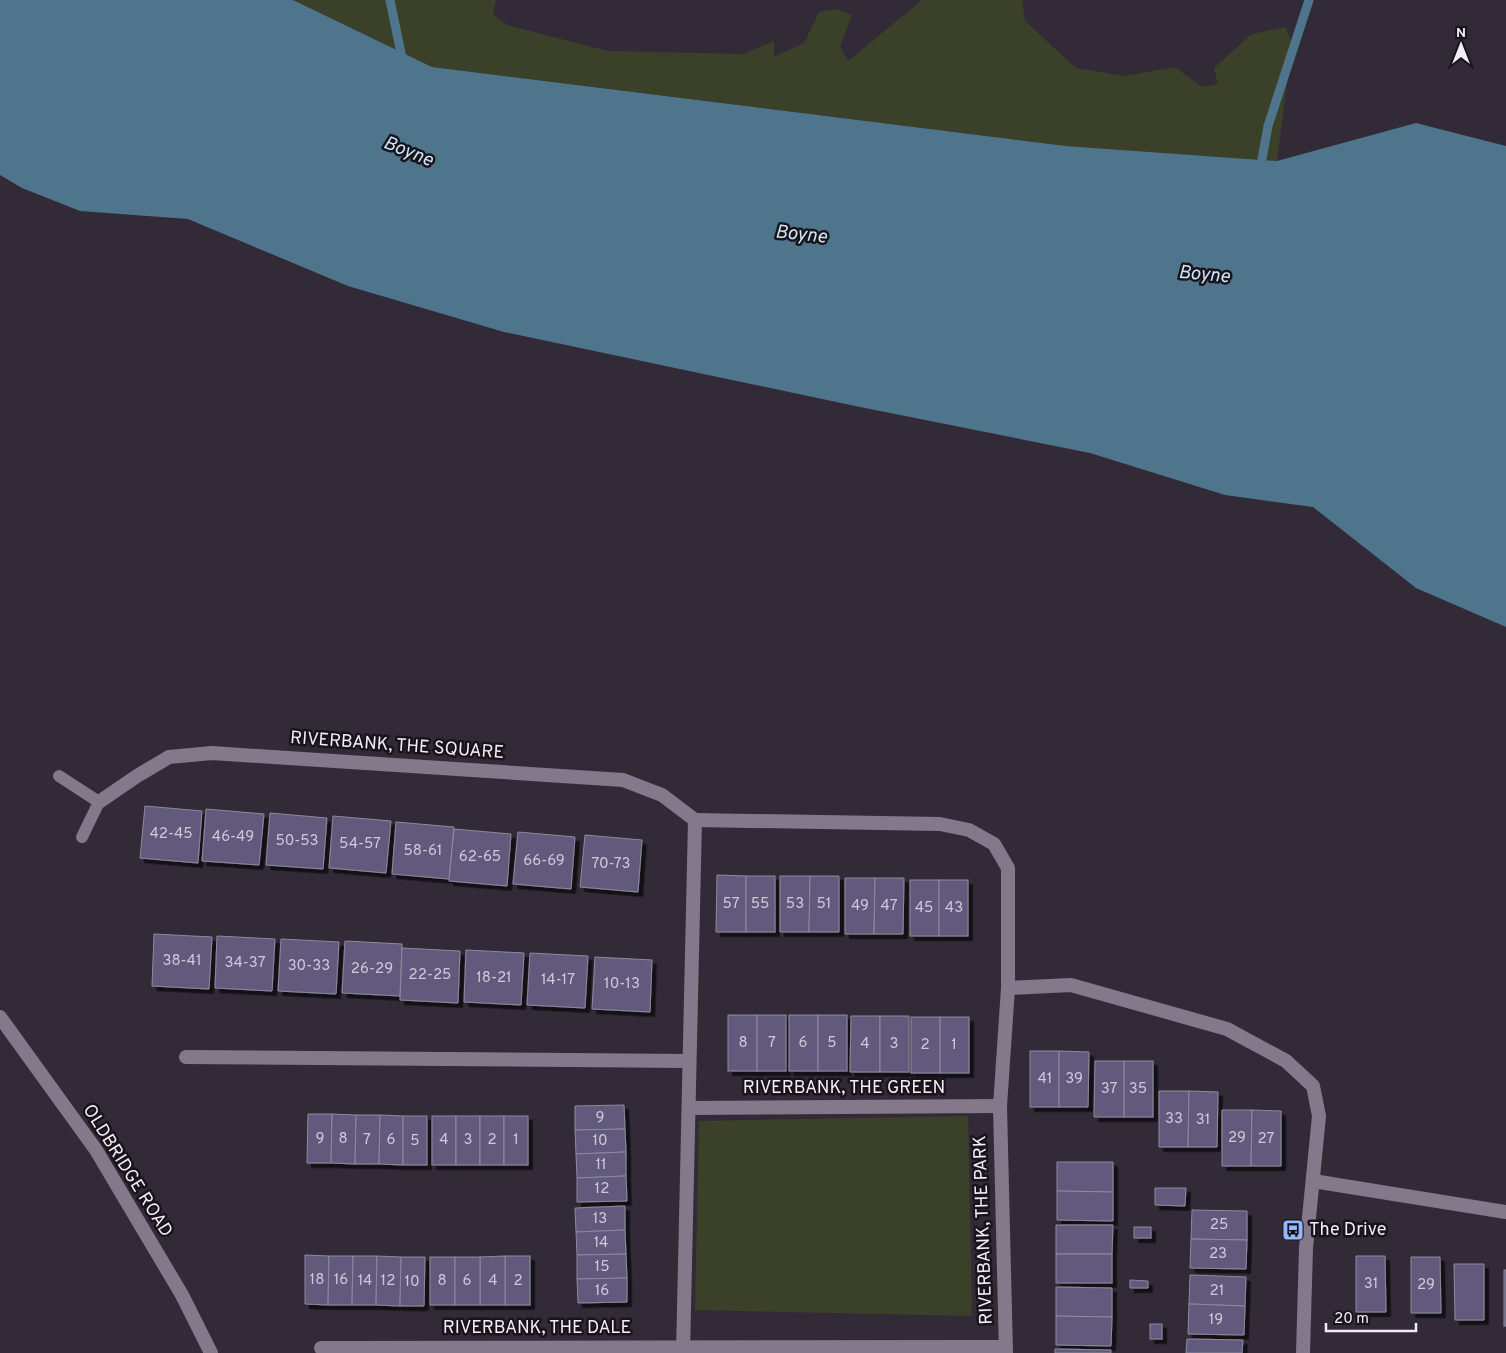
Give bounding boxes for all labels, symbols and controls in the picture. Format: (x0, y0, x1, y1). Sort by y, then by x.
north arrow (1436, 20, 1486, 70)
text: N (1456, 25, 1466, 42)
water label: Boyne (380, 131, 437, 173)
water label: Boyne (774, 220, 828, 250)
water label: Boyne (1177, 261, 1231, 289)
street label: RIVERBANK, THE SQUARE (289, 727, 505, 765)
house number: 42-45 (149, 825, 193, 844)
house number: 46-49 (212, 828, 254, 847)
house number: 50-53 (275, 832, 319, 851)
house number: 54-57 (339, 835, 381, 854)
house number: 58-61 (404, 842, 442, 861)
house number: 62-65 (459, 848, 501, 867)
house number: 66-69 (523, 852, 565, 871)
house number: 70-73 (592, 855, 630, 874)
house number: 57 (723, 895, 740, 914)
house number: 55 (751, 895, 769, 914)
house number: 53 (786, 895, 804, 914)
house number: 51 (817, 895, 831, 914)
house number: 49 (851, 897, 869, 916)
house number: 47 (881, 897, 898, 916)
house number: 45 (915, 899, 933, 918)
house number: 43 (945, 899, 963, 918)
house number: 38-41 (162, 952, 202, 971)
house number: 34-37 (224, 954, 266, 973)
house number: 30-33 (288, 957, 330, 976)
house number: 26-29 (351, 960, 393, 979)
house number: 22-25 (409, 966, 451, 985)
house number: 18-21 (476, 969, 512, 988)
house number: 14-17 (541, 971, 575, 990)
house number: 10-13 (604, 975, 640, 994)
house number: 8 (738, 1034, 748, 1053)
house number: 7 (768, 1034, 776, 1053)
house number: 6 (799, 1034, 808, 1053)
house number: 5 (827, 1034, 837, 1053)
house number: 4 (860, 1035, 870, 1054)
house number: 3 (889, 1035, 899, 1054)
house number: 2 (920, 1036, 930, 1055)
house number: 1 (951, 1036, 957, 1055)
house number: 41 (1038, 1070, 1052, 1089)
house number: 39 (1065, 1070, 1083, 1089)
street label: RIVERBANK, THE GREEN (743, 1077, 945, 1100)
house number: 37 (1101, 1080, 1118, 1099)
house number: 35 (1129, 1080, 1147, 1099)
street label: OLDBRIDGE ROAD (77, 1100, 177, 1242)
house number: 9 (596, 1109, 604, 1128)
house number: 33 (1165, 1110, 1183, 1129)
house number: 31 (1196, 1111, 1210, 1130)
house number: 29 (1228, 1129, 1246, 1148)
house number: 9 (316, 1130, 324, 1149)
house number: 8 (338, 1130, 348, 1149)
house number: 27 (1258, 1130, 1275, 1149)
house number: 7 (363, 1131, 371, 1150)
house number: 6 (387, 1131, 396, 1150)
house number: 4 (439, 1131, 449, 1150)
house number: 3 (463, 1131, 473, 1150)
house number: 2 (487, 1131, 497, 1150)
house number: 1 (513, 1131, 519, 1150)
house number: 5 (410, 1132, 420, 1151)
house number: 10 (592, 1132, 608, 1151)
street label: RIVERBANK, THE PARK (969, 1135, 999, 1325)
house number: 11 (595, 1156, 607, 1175)
house number: 12 (595, 1180, 609, 1199)
house number: 13 (593, 1210, 607, 1229)
house number: 25 (1210, 1216, 1228, 1235)
bus stop icon: The Drive (1281, 1218, 1305, 1242)
place label: The Drive (1309, 1219, 1386, 1242)
house number: 14 (594, 1234, 608, 1253)
house number: 23 (1209, 1245, 1227, 1264)
house number: 15 (595, 1258, 609, 1277)
house number: 18 (310, 1271, 324, 1290)
house number: 16 (334, 1271, 348, 1290)
house number: 14 (358, 1272, 372, 1291)
house number: 12 (381, 1272, 395, 1291)
house number: 8 (437, 1272, 447, 1291)
house number: 6 (463, 1272, 472, 1291)
house number: 4 (488, 1272, 498, 1291)
house number: 2 (513, 1272, 523, 1291)
house number: 10 (404, 1273, 420, 1292)
house number: 31 (1364, 1275, 1378, 1294)
house number: 29 (1417, 1276, 1435, 1295)
house number: 16 (595, 1282, 609, 1301)
house number: 21 (1210, 1282, 1224, 1301)
scale bar (1326, 1300, 1416, 1332)
text: 20 m (1334, 1310, 1369, 1329)
house number: 19 (1209, 1311, 1223, 1330)
street label: RIVERBANK, THE DALE (443, 1317, 631, 1340)

